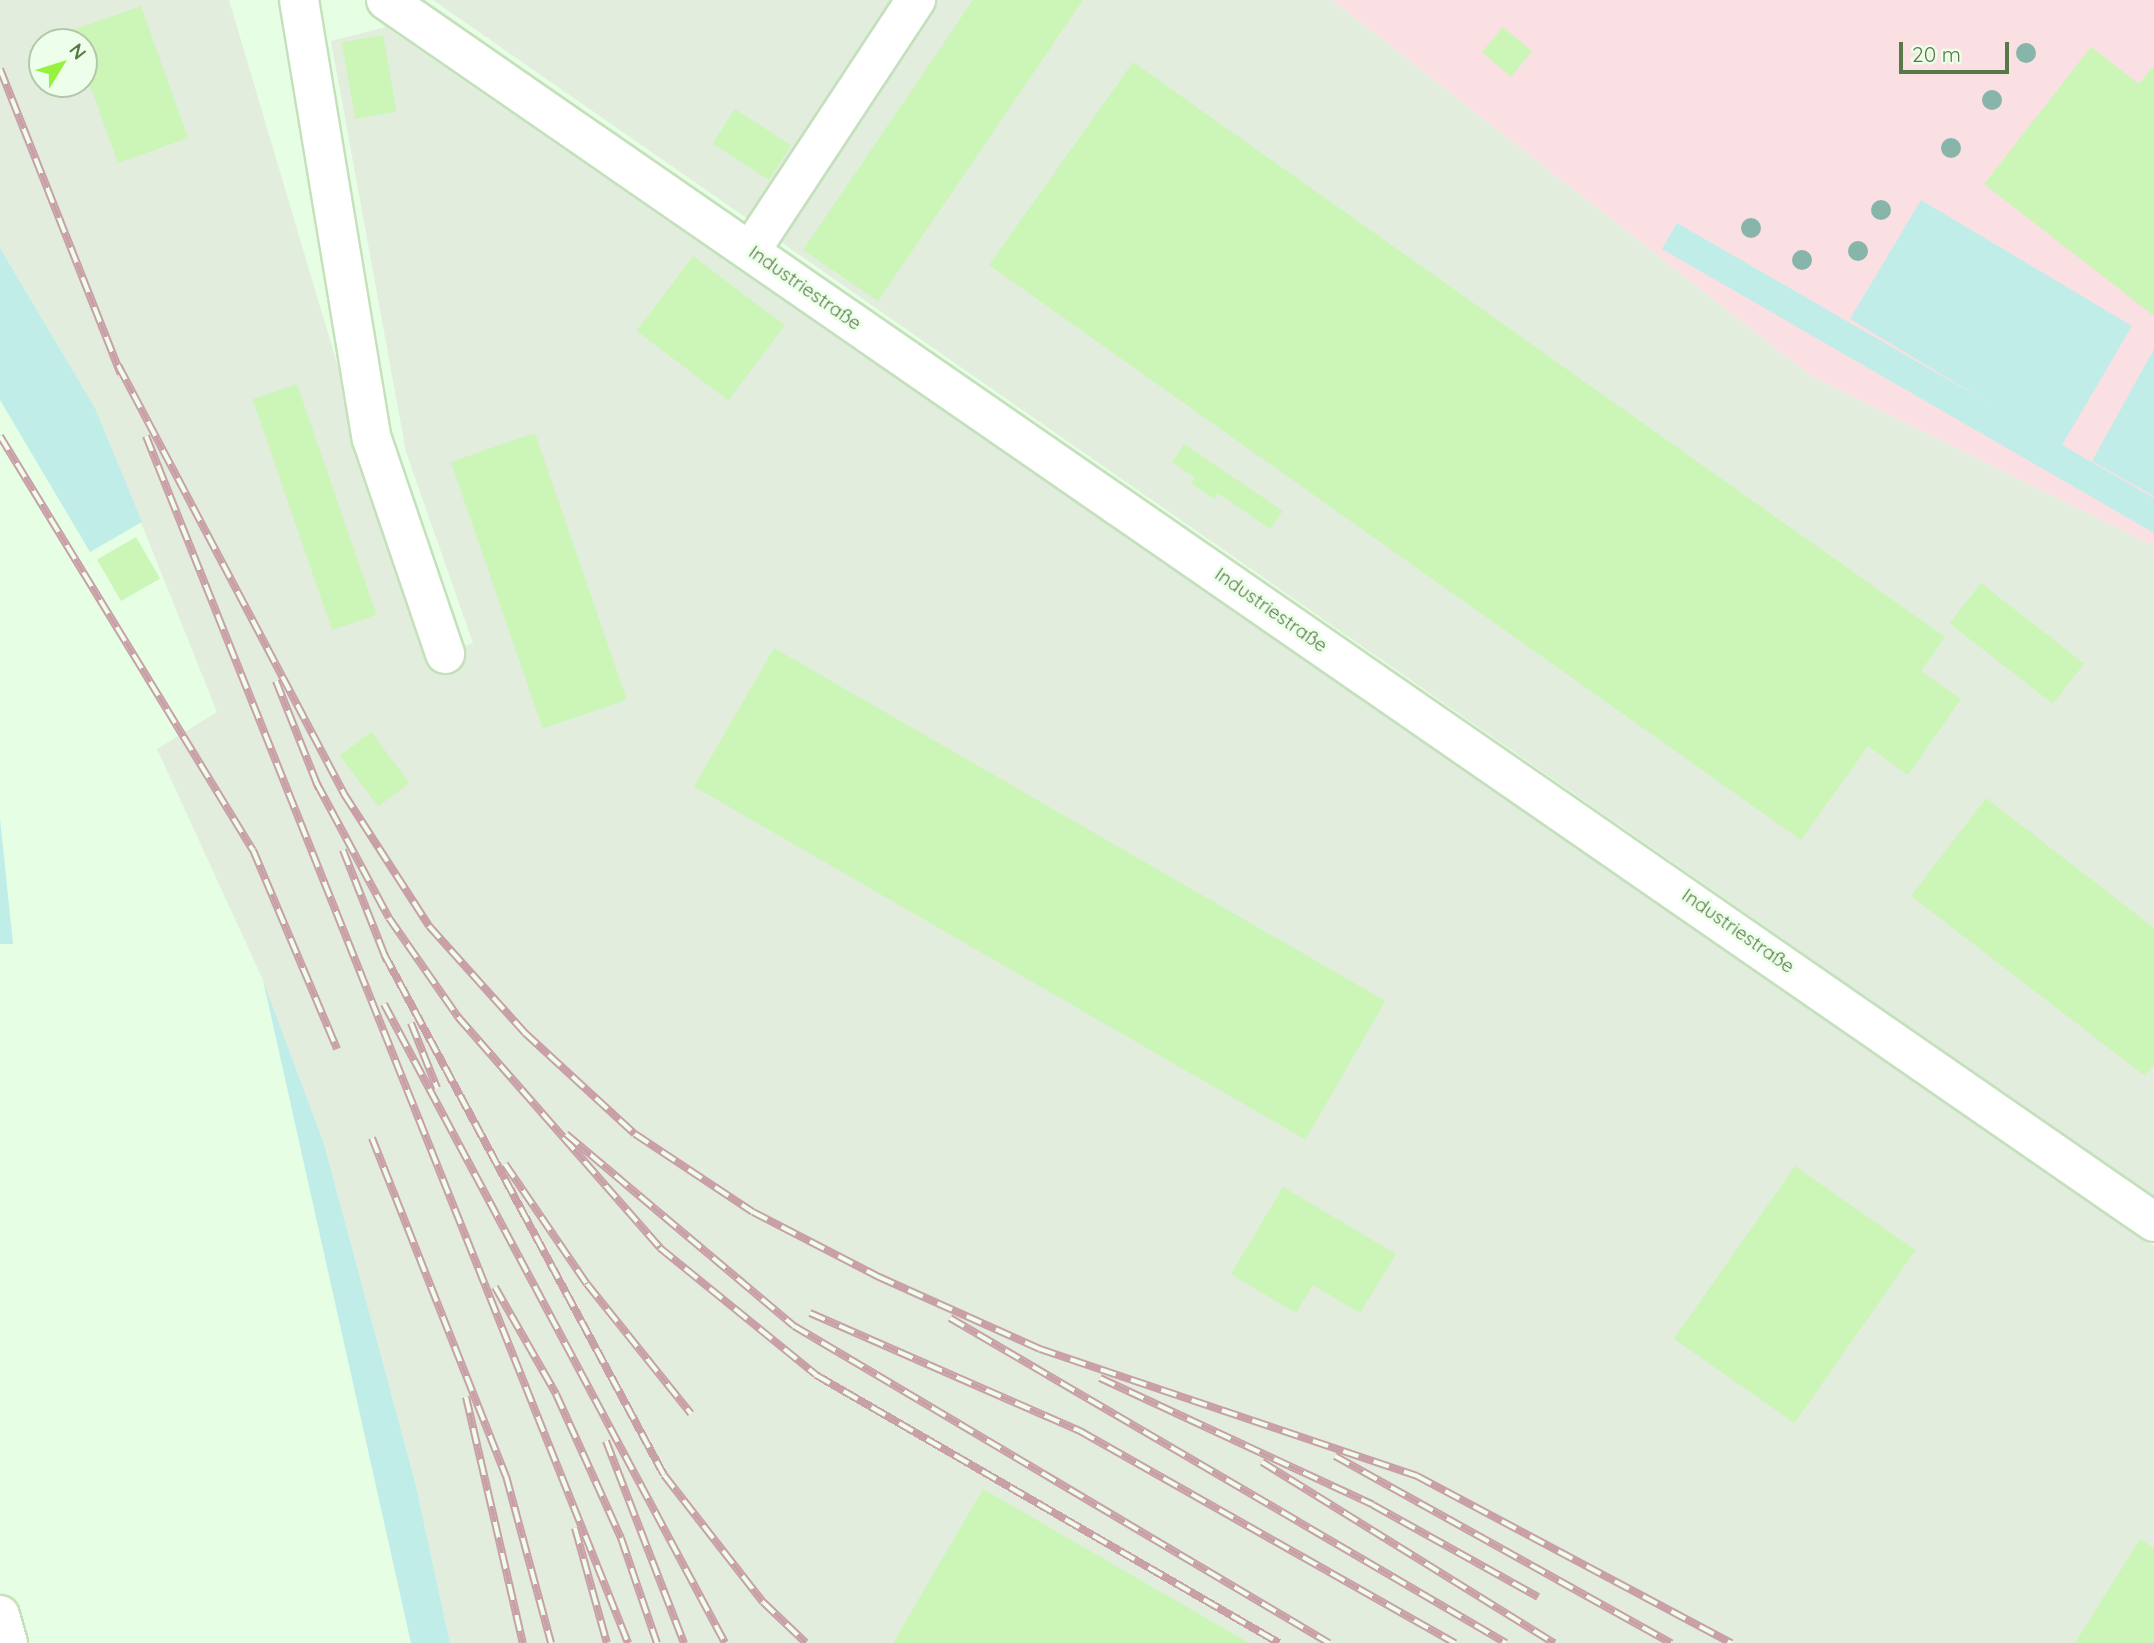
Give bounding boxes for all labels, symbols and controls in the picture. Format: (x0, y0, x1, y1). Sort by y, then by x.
north arrow (28, 28, 98, 98)
scale bar (1902, 28, 2012, 72)
text: N (64, 38, 92, 64)
text: 20 m (1912, 41, 1961, 67)
street label: Industriestraße (744, 241, 866, 335)
street label: Industriestraße (1210, 563, 1332, 657)
street label: Industriestraße (1677, 884, 1799, 978)

